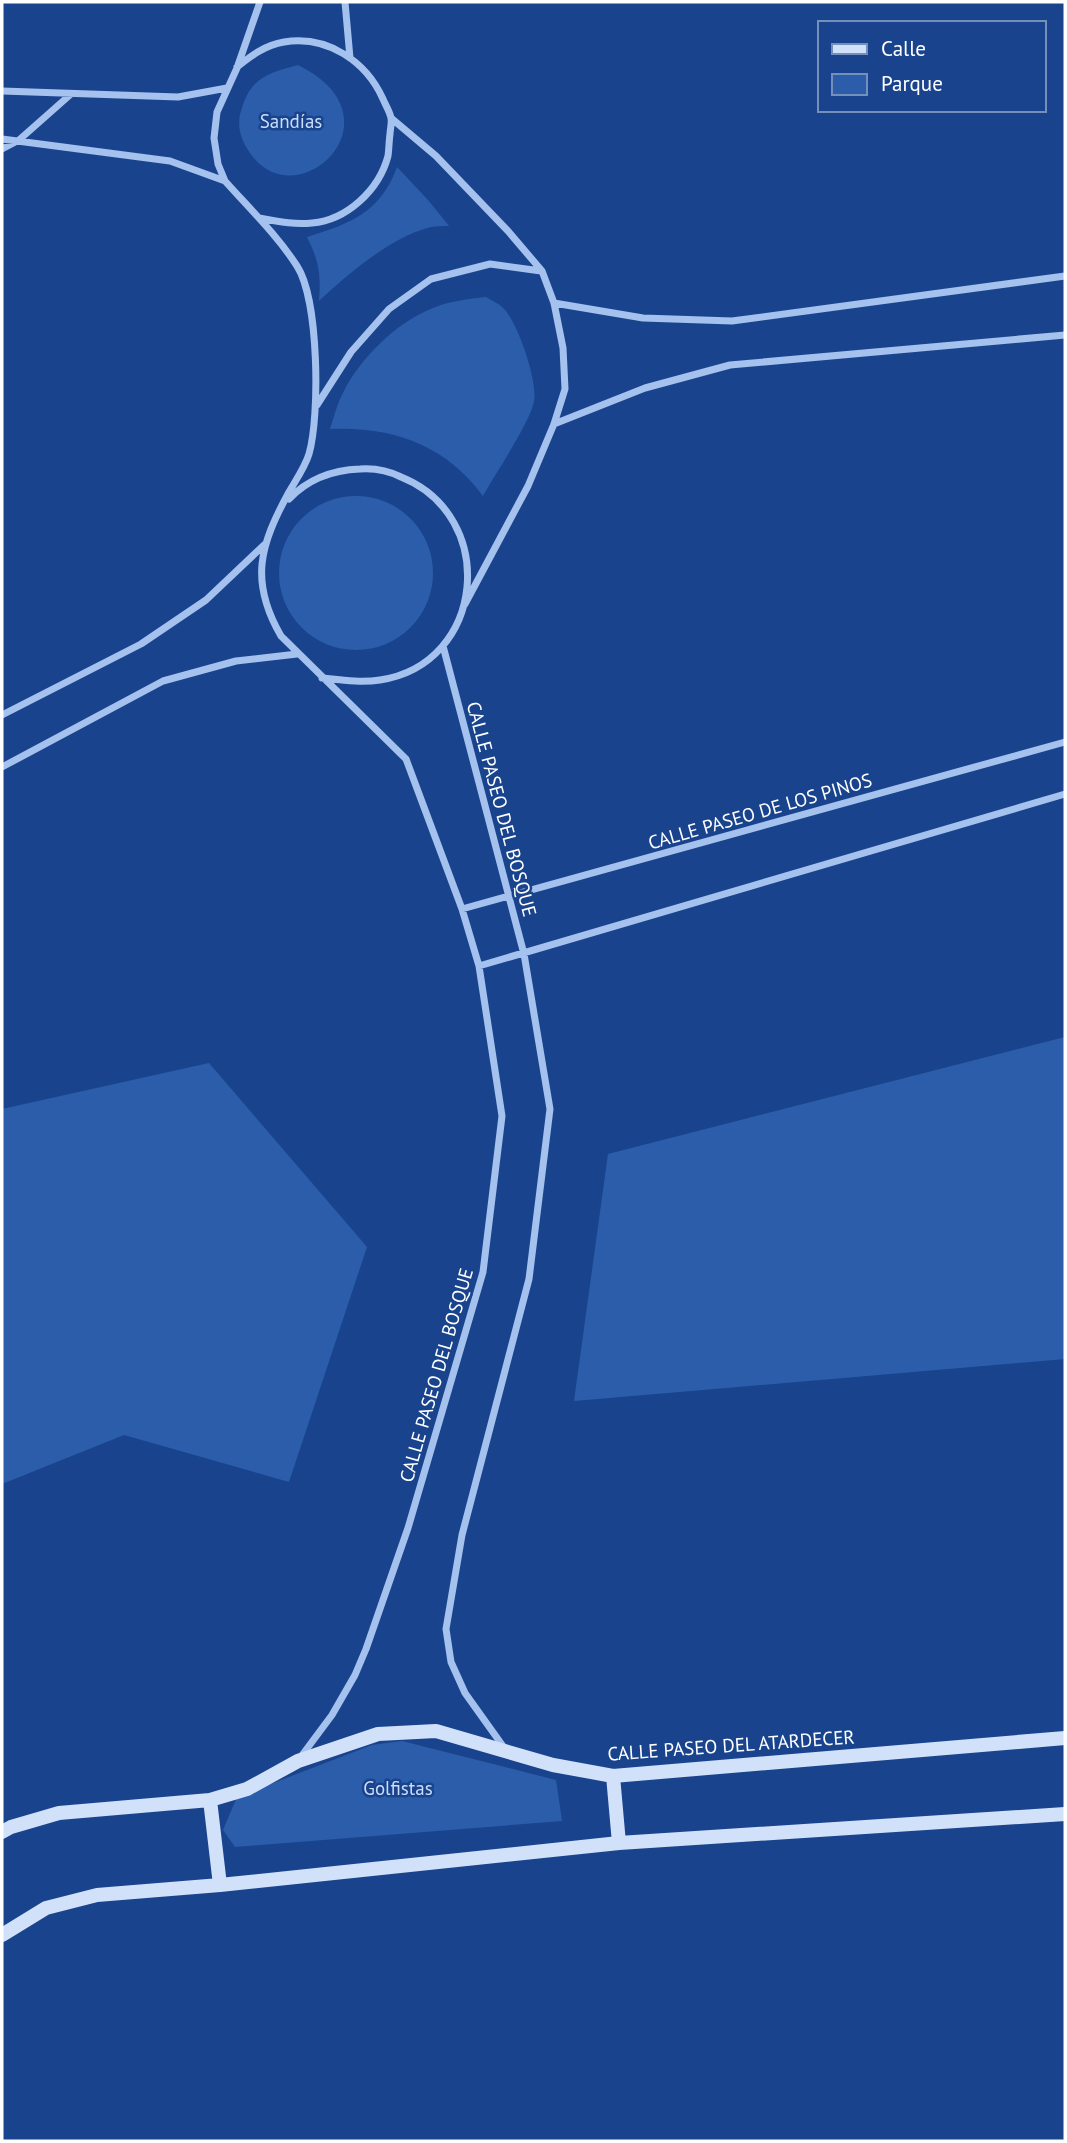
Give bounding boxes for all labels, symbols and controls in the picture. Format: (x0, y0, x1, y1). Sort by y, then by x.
legend (818, 21, 1046, 112)
text: Calle (881, 35, 926, 62)
text: Parque (881, 70, 943, 97)
park label: Sandías (260, 109, 322, 133)
street label: CALLE PASEO DEL BOSQUE (462, 699, 542, 919)
street label: CALLE PASEO DE LOS PINOS (645, 768, 875, 854)
street label: CALLE PASEO DEL BOSQUE (394, 1265, 478, 1485)
street label: CALLE PASEO DEL ATARDECER (607, 1724, 855, 1766)
park label: Golfistas (363, 1776, 433, 1800)

